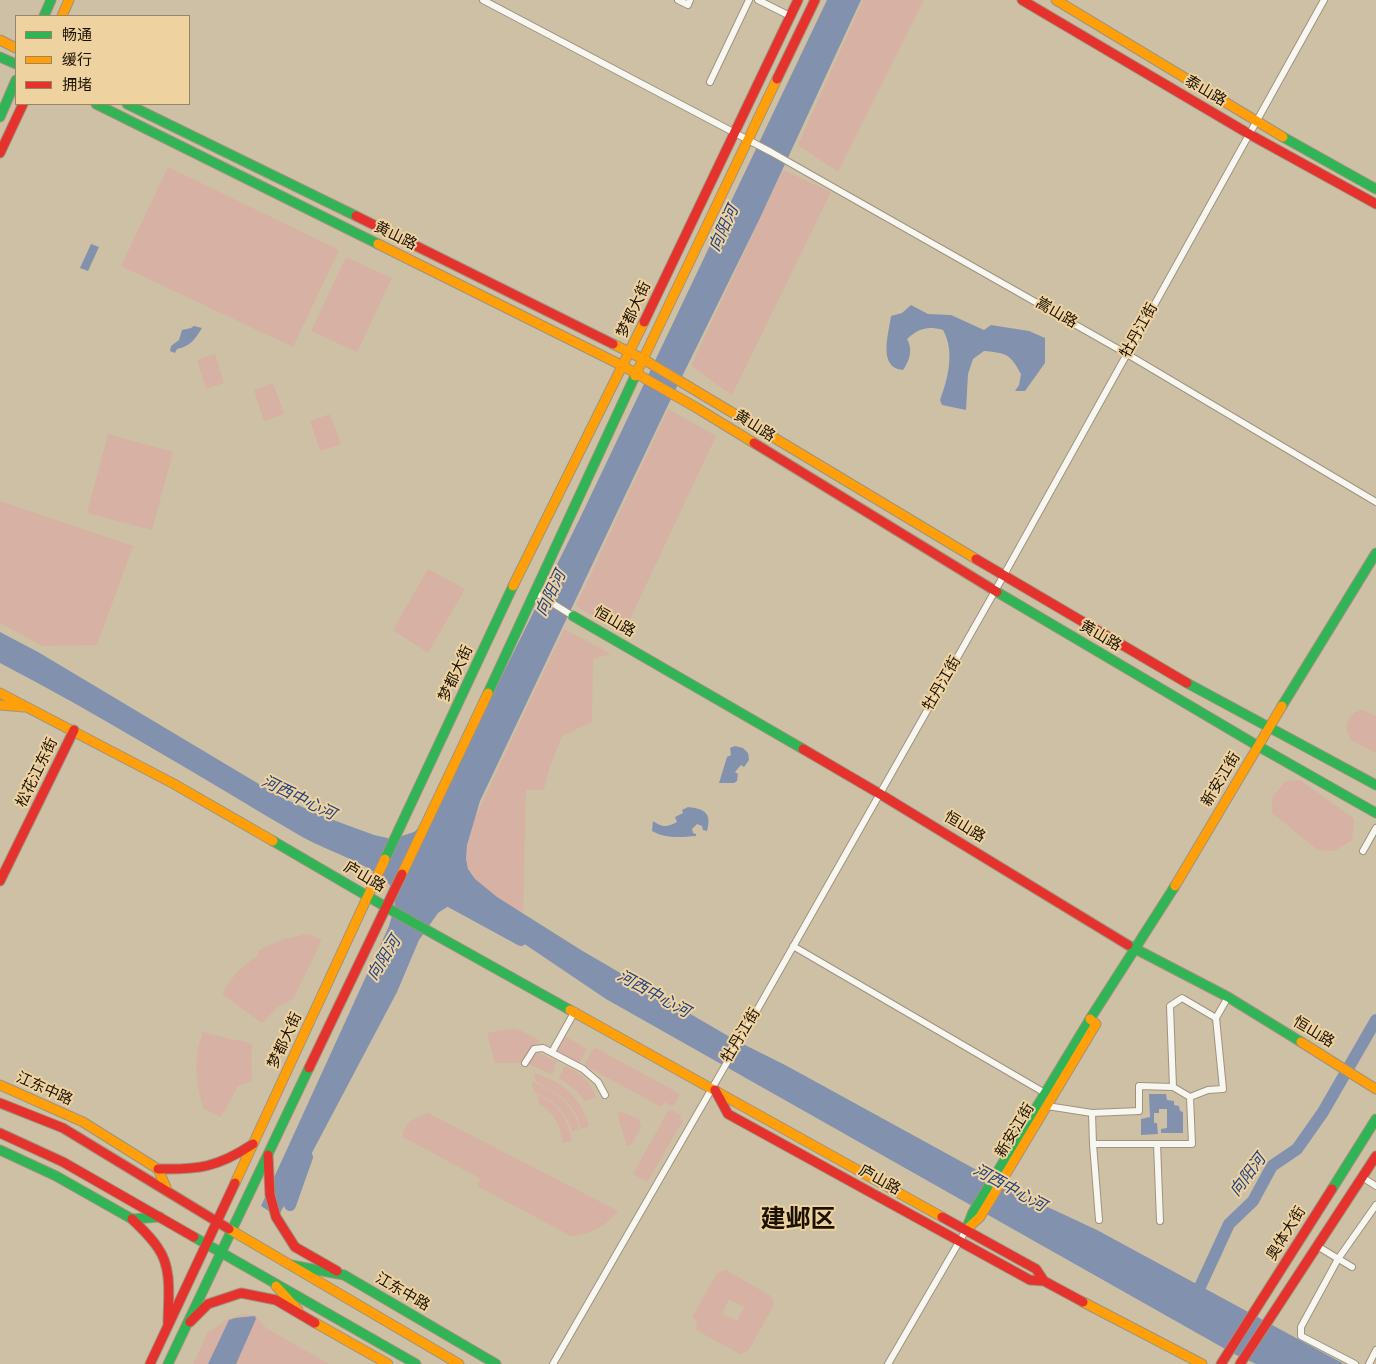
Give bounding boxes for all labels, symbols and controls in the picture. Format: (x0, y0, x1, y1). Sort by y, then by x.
legend (15, 15, 190, 105)
text: 畅通 (62, 25, 92, 46)
text: 缓行 (62, 50, 92, 71)
street label: 泰山路 (1181, 73, 1229, 111)
text: 拥堵 (62, 75, 92, 96)
water label: 向阳河 (706, 203, 744, 255)
street label: 黄山路 (371, 219, 419, 255)
street label: 梦都大街 (614, 279, 656, 341)
street label: 嵩山路 (1032, 295, 1080, 333)
street label: 牡丹江街 (1118, 300, 1162, 362)
street label: 黄山路 (730, 407, 778, 447)
water label: 向阳河 (533, 568, 571, 620)
street label: 恒山路 (590, 604, 638, 642)
street label: 黄山路 (1076, 618, 1124, 656)
street label: 梦都大街 (436, 643, 478, 705)
street label: 牡丹江街 (920, 654, 966, 714)
street label: 松花江东街 (13, 735, 63, 811)
street label: 新安江街 (1199, 750, 1245, 810)
water label: 河西中心河 (258, 773, 338, 825)
street label: 恒山路 (940, 809, 988, 847)
street label: 庐山路 (340, 859, 388, 897)
water label: 向阳河 (364, 934, 406, 984)
water label: 河西中心河 (613, 967, 693, 1023)
street label: 牡丹江街 (719, 1006, 765, 1066)
street label: 梦都大街 (265, 1010, 307, 1072)
street label: 恒山路 (1289, 1014, 1337, 1052)
street label: 江东中路 (13, 1070, 75, 1110)
street label: 新安江街 (993, 1101, 1039, 1161)
water label: 向阳河 (1227, 1151, 1271, 1201)
water label: 河西中心河 (969, 1161, 1049, 1217)
street label: 庐山路 (855, 1162, 903, 1200)
street label: 奥体大街 (1263, 1204, 1311, 1264)
district label: 建邺区 (761, 1207, 835, 1237)
street label: 江东中路 (372, 1270, 432, 1316)

